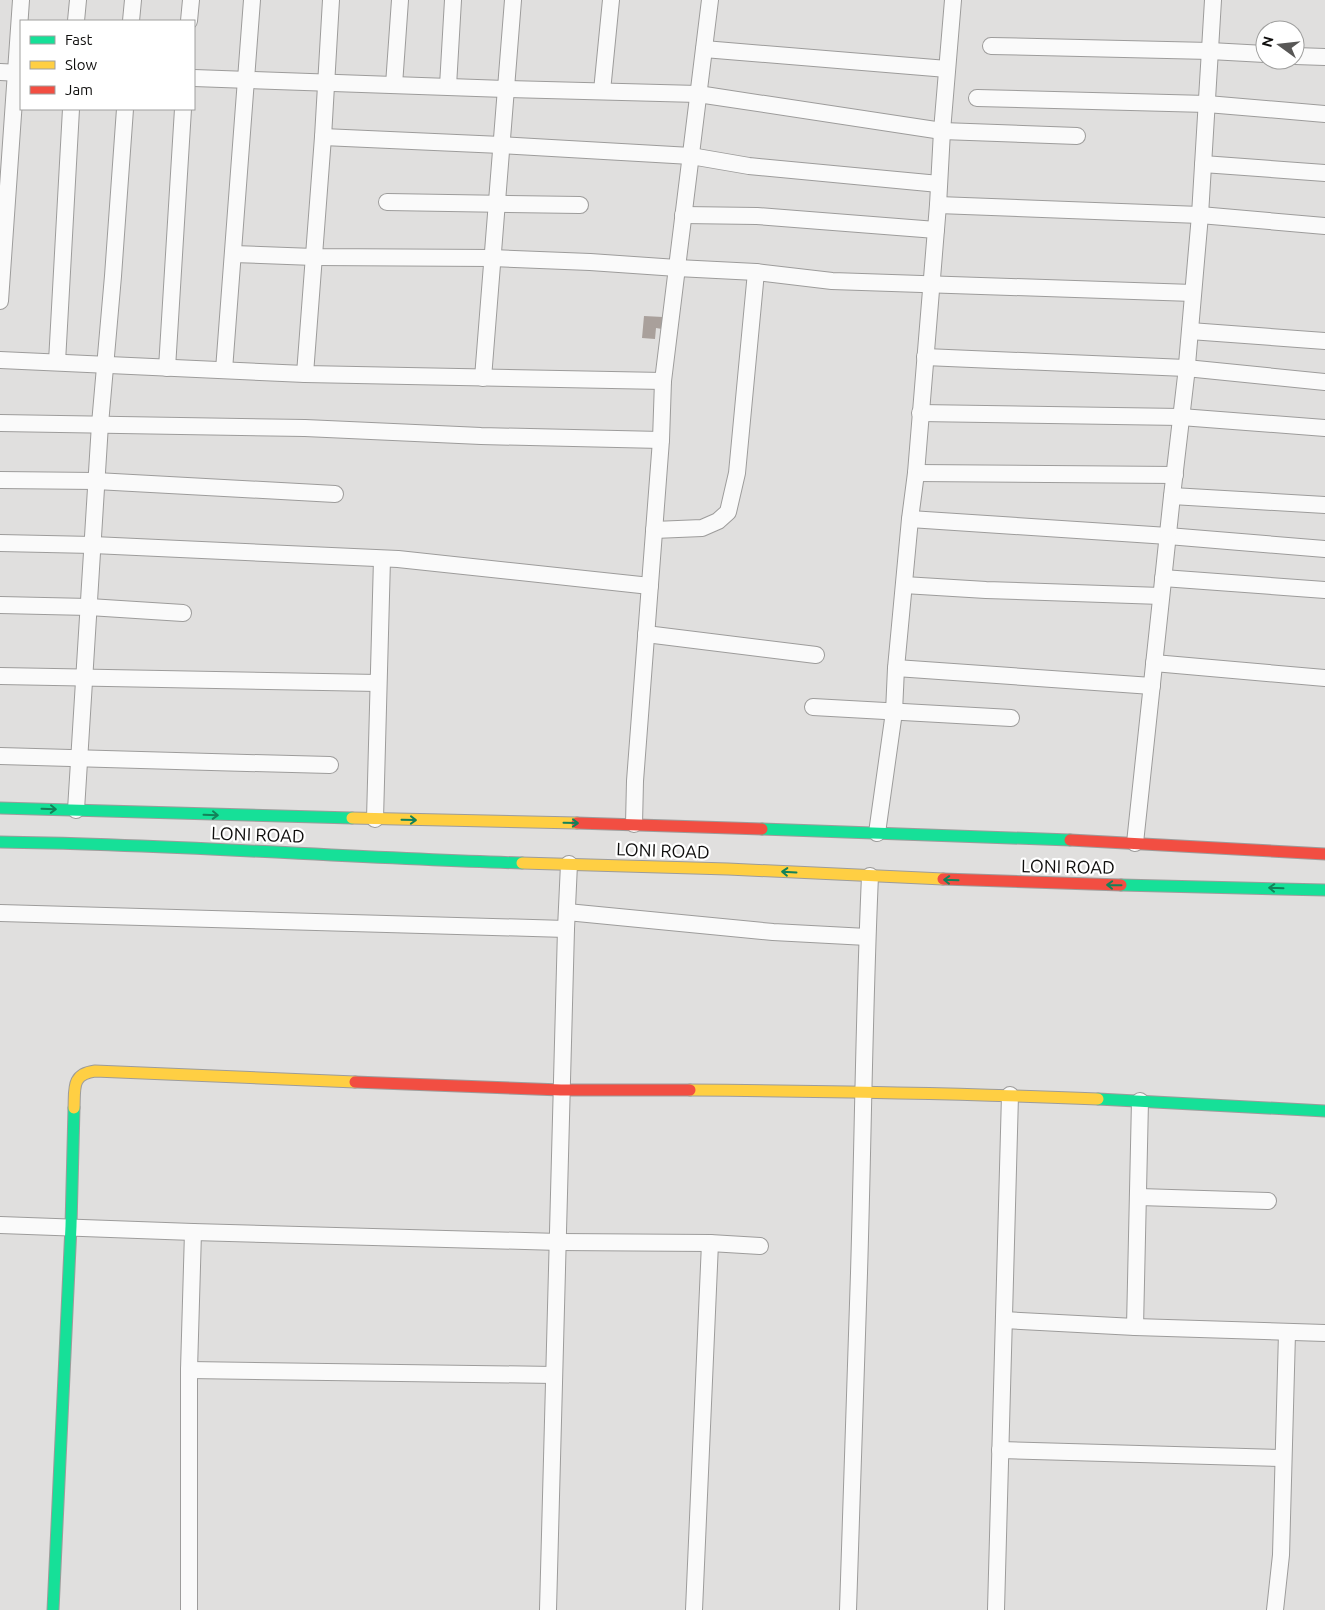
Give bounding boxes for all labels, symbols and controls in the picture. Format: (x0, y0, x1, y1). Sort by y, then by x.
legend (20, 20, 195, 110)
north arrow (1255, 20, 1305, 70)
text: Fast (65, 31, 93, 48)
text: N (1258, 35, 1277, 49)
text: Slow (65, 56, 98, 73)
text: Jam (65, 81, 93, 98)
one-way arrow (40, 805, 56, 814)
one-way arrow (202, 810, 219, 820)
one-way arrow (400, 815, 416, 825)
one-way arrow (562, 818, 579, 828)
street label: LONI ROAD (211, 822, 305, 846)
street label: LONI ROAD (616, 838, 710, 862)
street label: LONI ROAD (1021, 855, 1115, 877)
one-way arrow (781, 868, 797, 877)
one-way arrow (944, 875, 960, 884)
one-way arrow (1106, 880, 1122, 889)
one-way arrow (1269, 884, 1285, 893)

